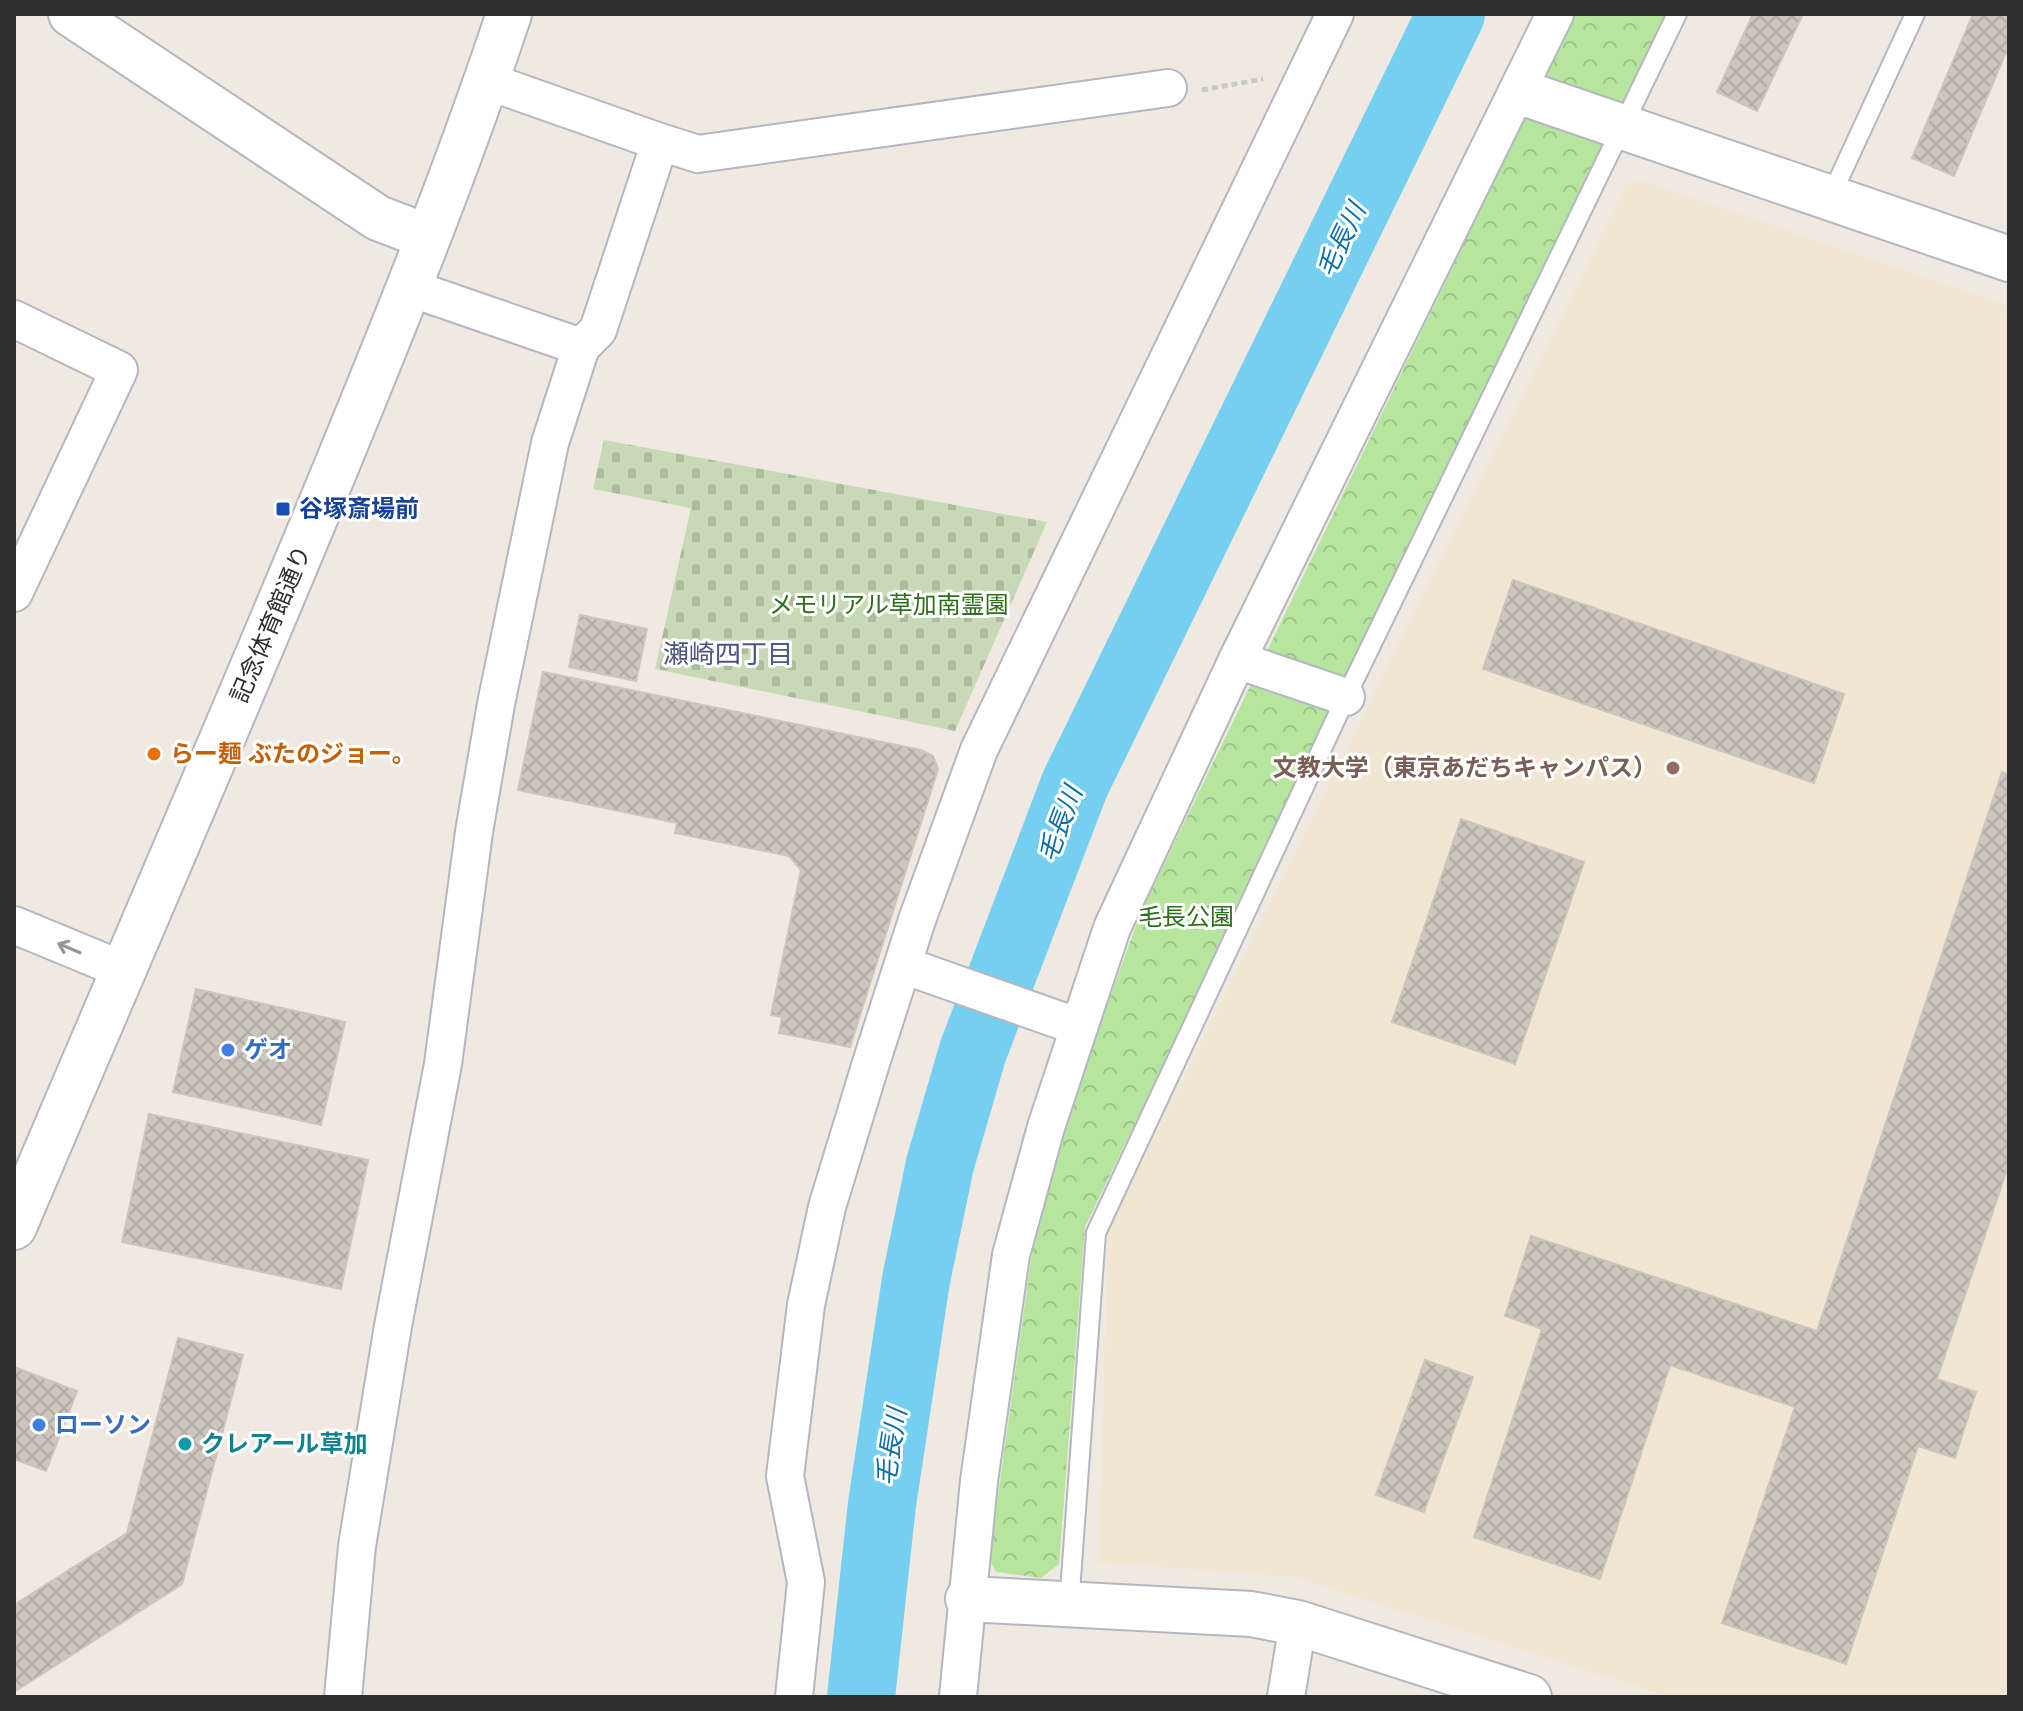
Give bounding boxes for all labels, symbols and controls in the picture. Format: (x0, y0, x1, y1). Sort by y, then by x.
water label: 毛長川 (1310, 196, 1374, 282)
place label: 谷塚斎場前 (299, 495, 419, 523)
marker: 谷塚斎場前 (274, 500, 292, 518)
street label: 記念体育館通り (225, 541, 317, 707)
park label: メモリアル草加南霊園 (769, 591, 1009, 619)
district label: 瀬崎四丁目 (663, 639, 793, 670)
place label: らー麺 ぶたのジョー。 (170, 740, 416, 768)
marker: らー麺 ぶたのジョー。 (145, 745, 163, 763)
place label: 文教大学（東京あだちキャンパス） (1273, 754, 1657, 782)
marker: 文教大学（東京あだちキャンパス） (1664, 759, 1682, 777)
water label: 毛長川 (1032, 779, 1090, 866)
park label: 毛長公園 (1138, 903, 1234, 931)
one-way arrow (57, 939, 82, 954)
place label: ゲオ (244, 1036, 292, 1064)
marker: ゲオ (219, 1041, 237, 1059)
water label: 毛長川 (870, 1403, 913, 1488)
place label: ローソン (55, 1411, 151, 1439)
marker: ローソン (30, 1416, 48, 1434)
place label: クレアール草加 (201, 1430, 368, 1458)
marker: クレアール草加 (176, 1435, 194, 1453)

